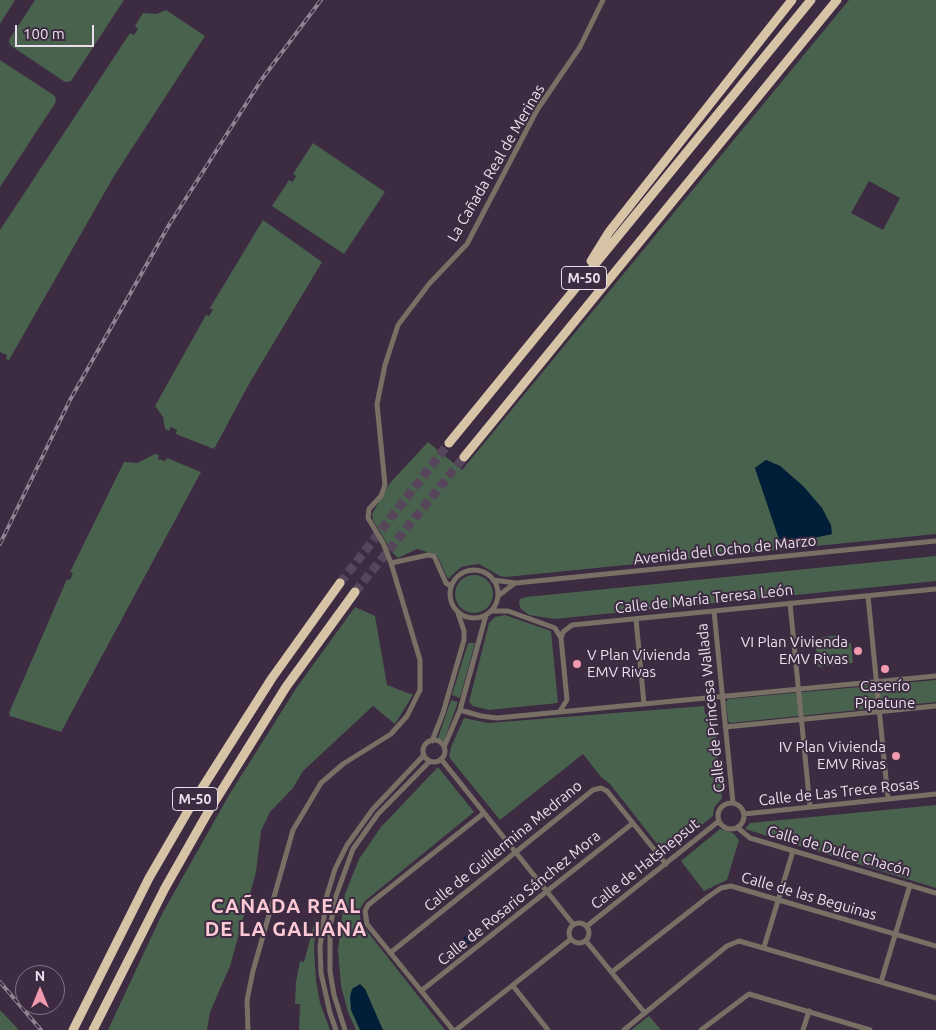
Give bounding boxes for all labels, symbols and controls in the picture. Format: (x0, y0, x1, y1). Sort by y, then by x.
scale bar (18, 15, 96, 47)
text: 100 m (23, 25, 65, 42)
street label: La Cañada Real de Merinas (444, 81, 548, 245)
road number: M-50 (562, 266, 606, 290)
street label: Avenida del Ocho de Marzo (633, 531, 817, 569)
street label: Calle de María Teresa León (614, 581, 794, 617)
street label: Calle de Princesa Wallada (693, 622, 729, 794)
place label: VI Plan Vivienda EMV Rivas (741, 633, 848, 668)
marker: VI Plan Vivienda EMV Rivas (852, 645, 864, 657)
place label: V Plan Vivienda EMV Rivas (587, 646, 691, 681)
marker: V Plan Vivienda EMV Rivas (571, 658, 583, 670)
marker: Caserío Pipatune (879, 663, 891, 675)
place label: Caserío Pipatune (855, 677, 915, 712)
place label: IV Plan Vivienda EMV Rivas (779, 738, 886, 773)
marker: IV Plan Vivienda EMV Rivas (890, 750, 902, 762)
street label: Calle de Las Trece Rosas (758, 775, 920, 809)
street label: Calle de Guillermina Medrano (420, 777, 586, 915)
road number: M-50 (172, 788, 218, 811)
street label: Calle de Hatshepsut (587, 815, 703, 913)
street label: Calle de Dulce Chacón (765, 822, 913, 880)
street label: Calle de Rosario Sánchez Mora (434, 827, 604, 969)
street label: Calle de las Beguinas (739, 868, 879, 924)
district label: CAÑADA REAL DE LA GALIANA (203, 894, 369, 941)
north arrow (15, 965, 65, 1015)
text: N (35, 968, 45, 984)

